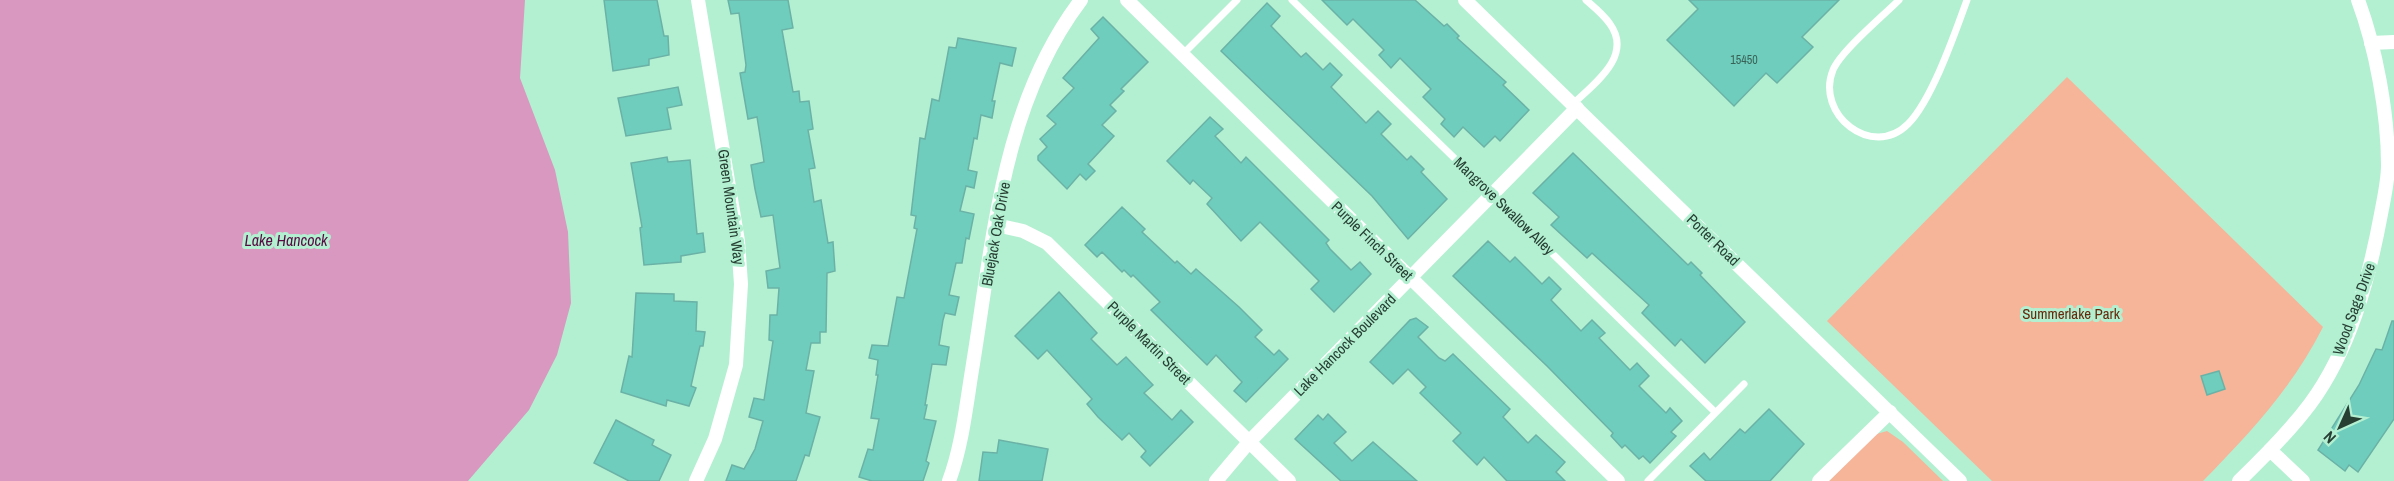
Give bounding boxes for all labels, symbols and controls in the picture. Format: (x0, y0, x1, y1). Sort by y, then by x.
house number: 15450 (1730, 52, 1758, 68)
street label: Green Mountain Way (713, 148, 750, 267)
street label: Mangrove Swallow Alley (1449, 152, 1560, 260)
street label: Bluejack Oak Drive (976, 180, 1015, 288)
street label: Purple Finch Street (1327, 196, 1418, 285)
street label: Porter Road (1682, 209, 1744, 270)
water label: Lake Hancock (244, 229, 328, 251)
street label: Wood Sage Drive (2327, 260, 2380, 358)
street label: Lake Hancock Boulevard (1289, 289, 1400, 400)
street label: Purple Martin Street (1103, 296, 1196, 389)
park label: Summerlake Park (2022, 303, 2121, 324)
north arrow (2310, 397, 2370, 457)
text: N (2318, 426, 2341, 449)

